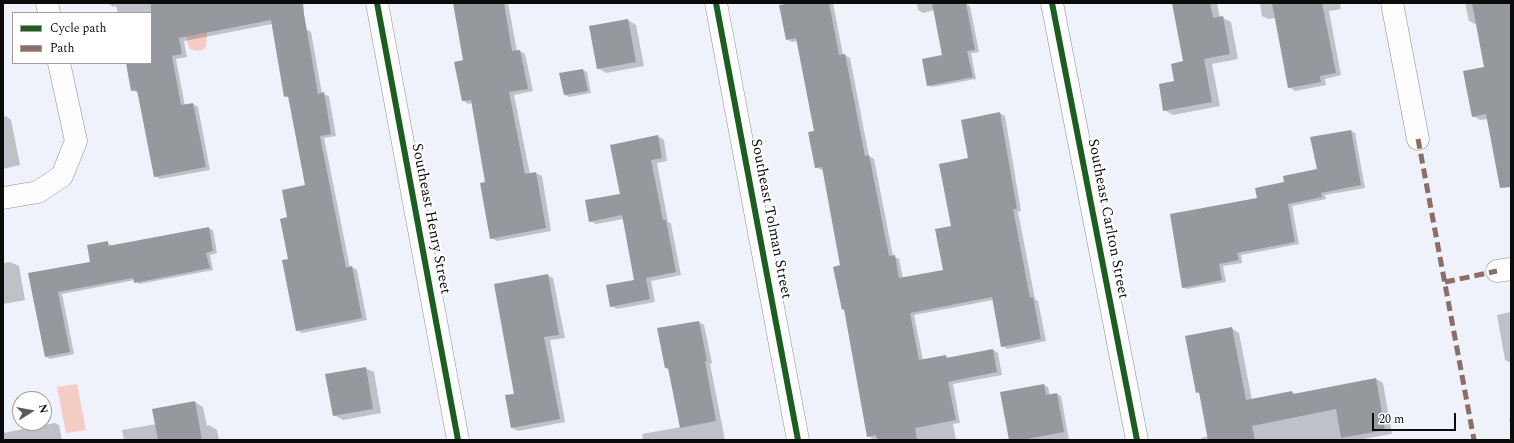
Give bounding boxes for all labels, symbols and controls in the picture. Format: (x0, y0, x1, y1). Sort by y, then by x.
legend (12, 12, 152, 64)
text: Cycle path (50, 19, 107, 38)
text: Path (50, 39, 75, 58)
street label: Southeast Tolman Street (746, 137, 794, 301)
street label: Southeast Carlton Street (1083, 137, 1131, 301)
street label: Southeast Henry Street (407, 142, 453, 296)
north arrow (12, 391, 52, 431)
text: N (34, 403, 52, 415)
scale bar (1374, 405, 1458, 431)
text: 20 m (1379, 410, 1404, 429)

